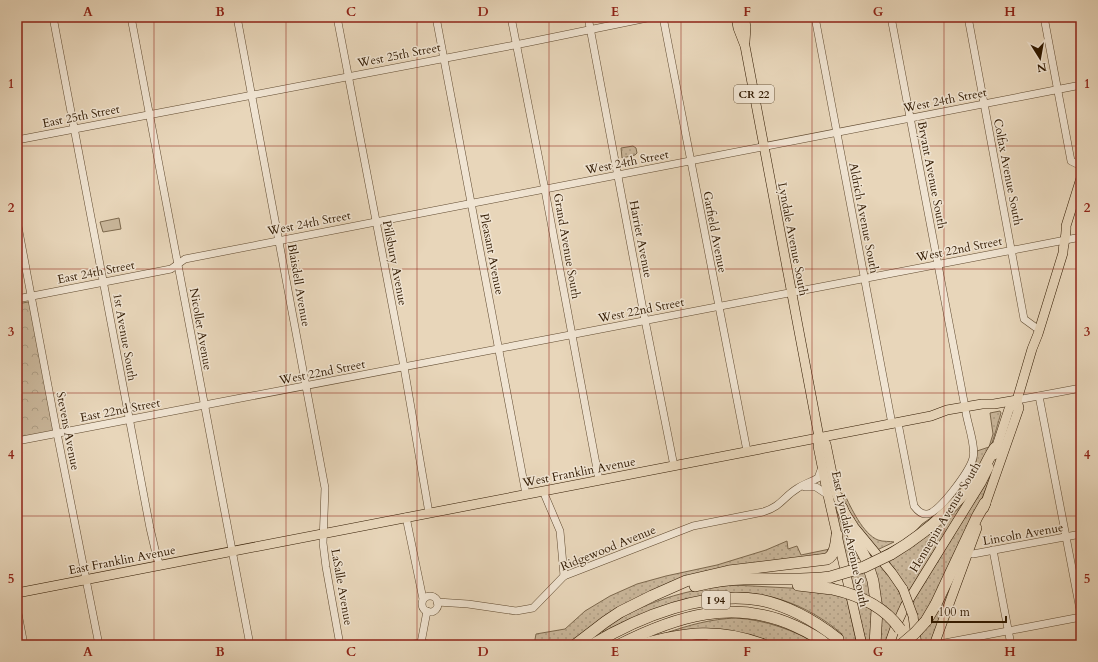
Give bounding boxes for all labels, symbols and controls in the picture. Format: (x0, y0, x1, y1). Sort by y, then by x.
text: A (83, 3, 93, 21)
text: B (215, 3, 225, 21)
text: C (346, 3, 356, 21)
text: D (477, 3, 489, 21)
text: E (611, 3, 619, 21)
text: F (743, 3, 751, 21)
text: G (873, 3, 884, 21)
text: H (1004, 3, 1016, 21)
north arrow (1020, 38, 1060, 78)
street label: West 25th Street (355, 39, 442, 71)
text: N (1035, 59, 1048, 76)
text: 1 (8, 75, 14, 93)
text: 1 (1084, 75, 1090, 93)
street label: West 24th Street (901, 84, 988, 116)
road number: CR 22 (734, 85, 774, 103)
street label: East 25th Street (41, 101, 121, 131)
street label: Colfax Avenue South (990, 117, 1026, 227)
street label: Bryant Avenue South (914, 120, 950, 231)
street label: West 24th Street (583, 146, 670, 178)
street label: Aldrich Avenue South (845, 161, 883, 275)
street label: Lyndale Avenue South (774, 181, 812, 298)
street label: Garfield Avenue (699, 190, 731, 274)
street label: Grand Avenue South (550, 192, 584, 301)
text: 2 (8, 199, 15, 217)
street label: Harriet Avenue (626, 199, 656, 279)
text: 2 (1084, 199, 1091, 217)
street label: West 24th Street (265, 207, 352, 239)
street label: Pleasant Avenue (476, 212, 508, 296)
street label: Pillsbury Avenue (379, 219, 411, 307)
street label: West 22nd Street (914, 233, 1004, 265)
street label: Blaisdell Avenue (284, 242, 314, 328)
street label: East 24th Street (56, 257, 136, 287)
street label: Nicollet Avenue (186, 287, 216, 371)
street label: 1st Avenue South (109, 292, 141, 383)
street label: West 22nd Street (596, 294, 686, 326)
text: 3 (8, 323, 15, 341)
text: 3 (1084, 323, 1091, 341)
street label: West 22nd Street (277, 356, 367, 388)
street label: Stevens Avenue (53, 390, 83, 472)
street label: East 22nd Street (79, 394, 162, 426)
text: 4 (8, 446, 15, 464)
text: 4 (1084, 446, 1091, 464)
street label: West Franklin Avenue (520, 453, 637, 491)
street label: Hennepin Avenue South (906, 459, 985, 575)
street label: East Lyndale Avenue South (828, 469, 872, 609)
street label: Lincoln Avenue (982, 519, 1064, 549)
street label: Ridgewood Avenue (558, 522, 658, 574)
street label: East Franklin Avenue (67, 542, 177, 578)
street label: LaSalle Avenue (327, 548, 357, 626)
text: 5 (8, 570, 14, 588)
text: 5 (1084, 570, 1090, 588)
road number: I 94 (702, 591, 730, 609)
scale bar (932, 598, 1006, 624)
text: 100 m (938, 604, 971, 620)
text: A (83, 643, 93, 661)
text: B (215, 643, 225, 661)
text: C (346, 643, 356, 661)
text: D (477, 643, 489, 661)
text: E (611, 643, 619, 661)
text: F (743, 643, 751, 661)
text: G (873, 643, 884, 661)
text: H (1004, 643, 1016, 661)

